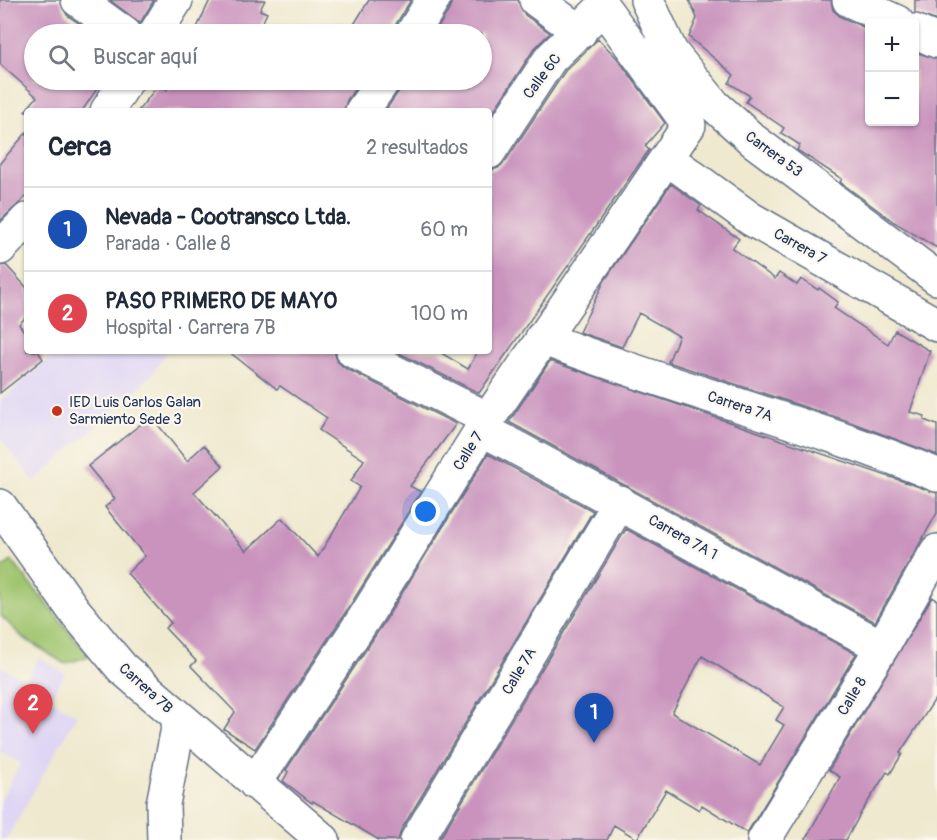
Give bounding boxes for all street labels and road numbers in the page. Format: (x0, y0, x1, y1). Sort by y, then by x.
street label: Calle 6C (519, 50, 566, 103)
street label: Carrera 53 (741, 127, 806, 182)
street label: Carrera 7 (770, 224, 830, 269)
street label: Carrera 7A (705, 387, 775, 426)
street label: Calle 7 (449, 428, 488, 474)
street label: Carrera 7A 1 (645, 511, 721, 564)
street label: Calle 7A (498, 644, 541, 698)
street label: Carrera 7B (115, 659, 177, 718)
street label: Calle 8 (834, 673, 872, 719)

